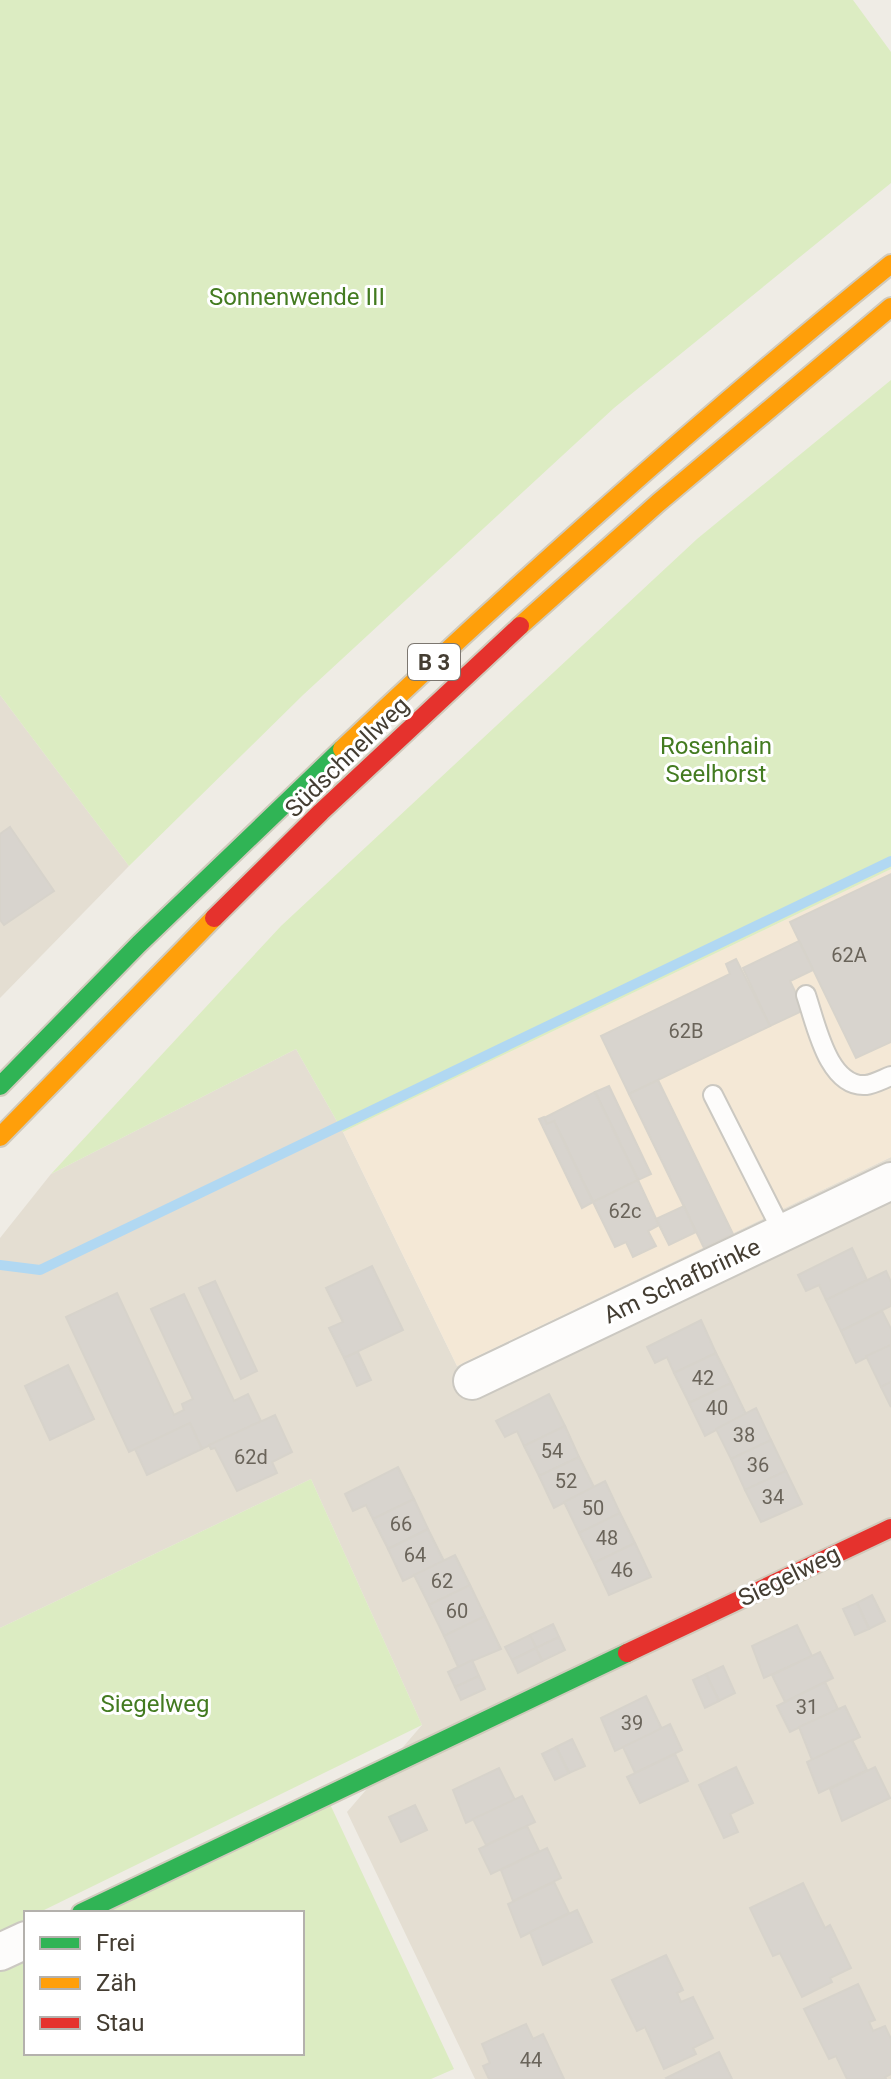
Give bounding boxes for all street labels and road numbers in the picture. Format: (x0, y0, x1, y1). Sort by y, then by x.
road number: B 3 (408, 644, 460, 680)
street label: Südschnellweg (279, 691, 415, 823)
street label: Am Schafbrinke (599, 1233, 765, 1329)
street label: Siegelweg (734, 1540, 844, 1612)

